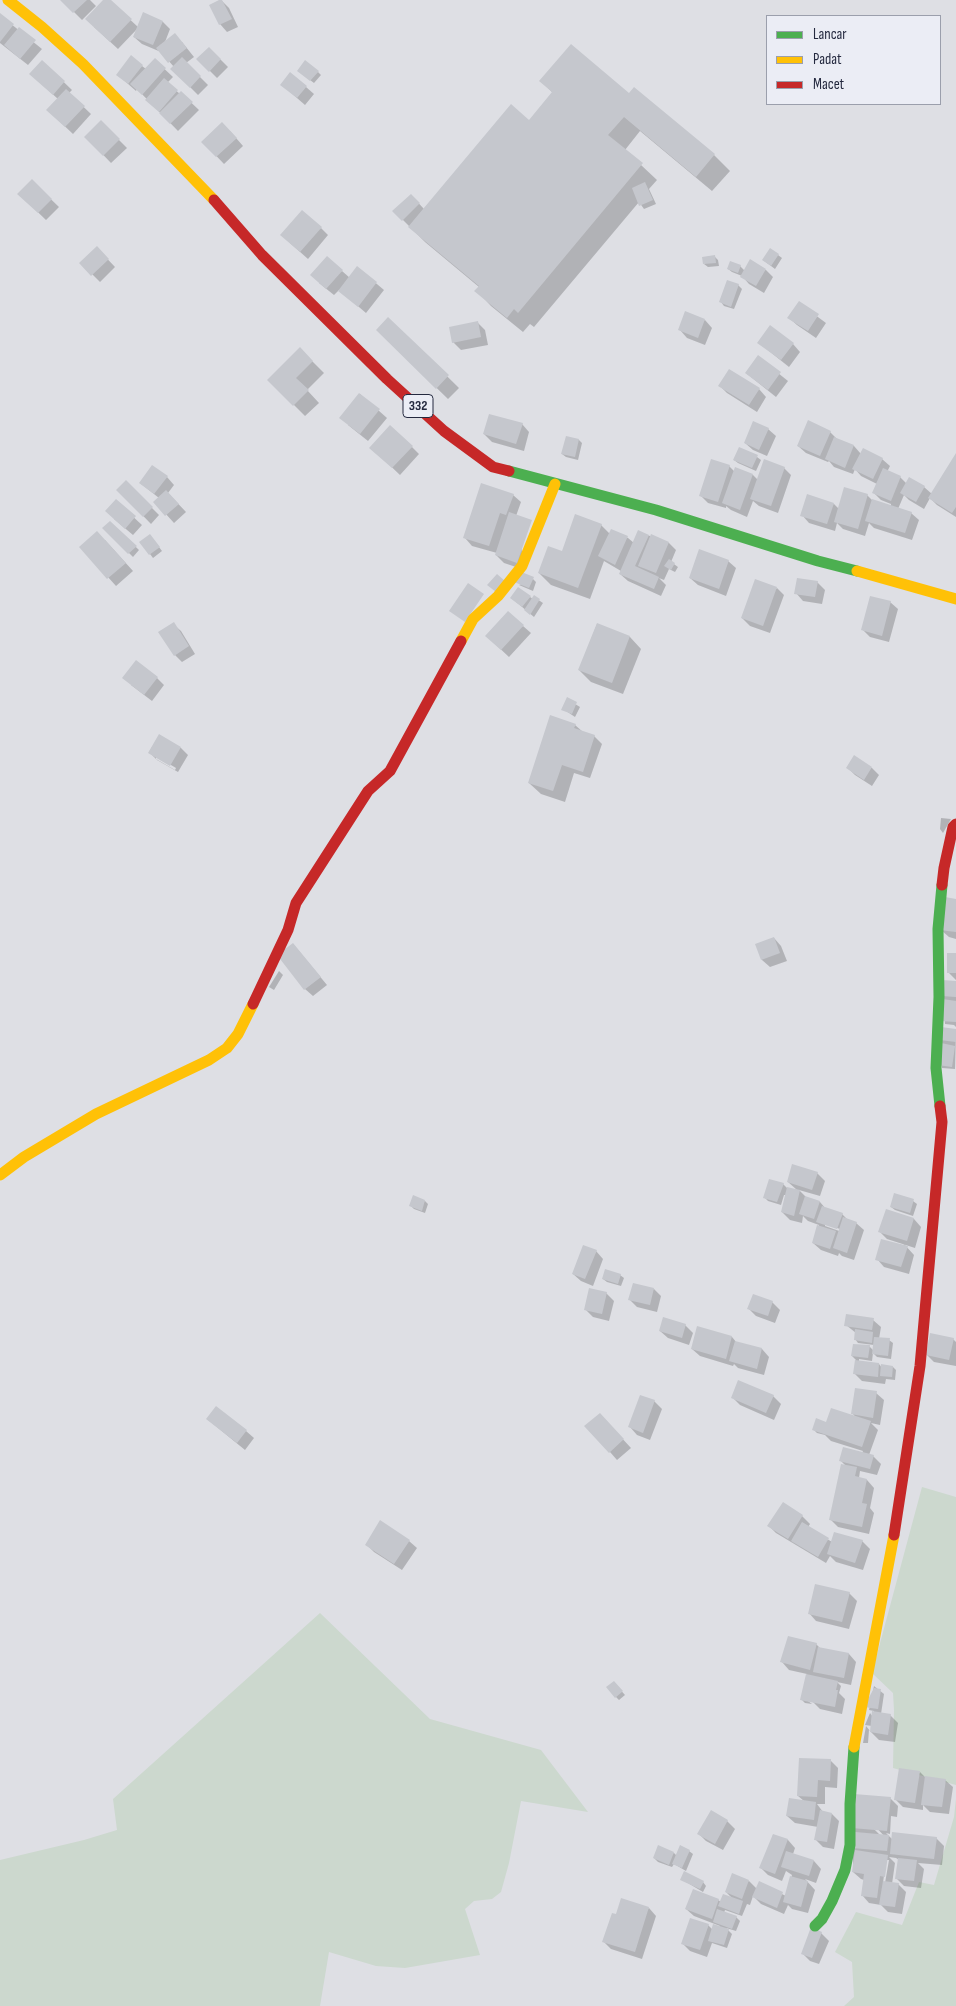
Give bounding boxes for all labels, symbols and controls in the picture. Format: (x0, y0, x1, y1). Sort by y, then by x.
legend (766, 15, 941, 105)
text: Lancar (813, 25, 847, 44)
text: Padat (813, 50, 842, 69)
text: Macet (813, 75, 844, 94)
road number: 332 (403, 394, 433, 418)

